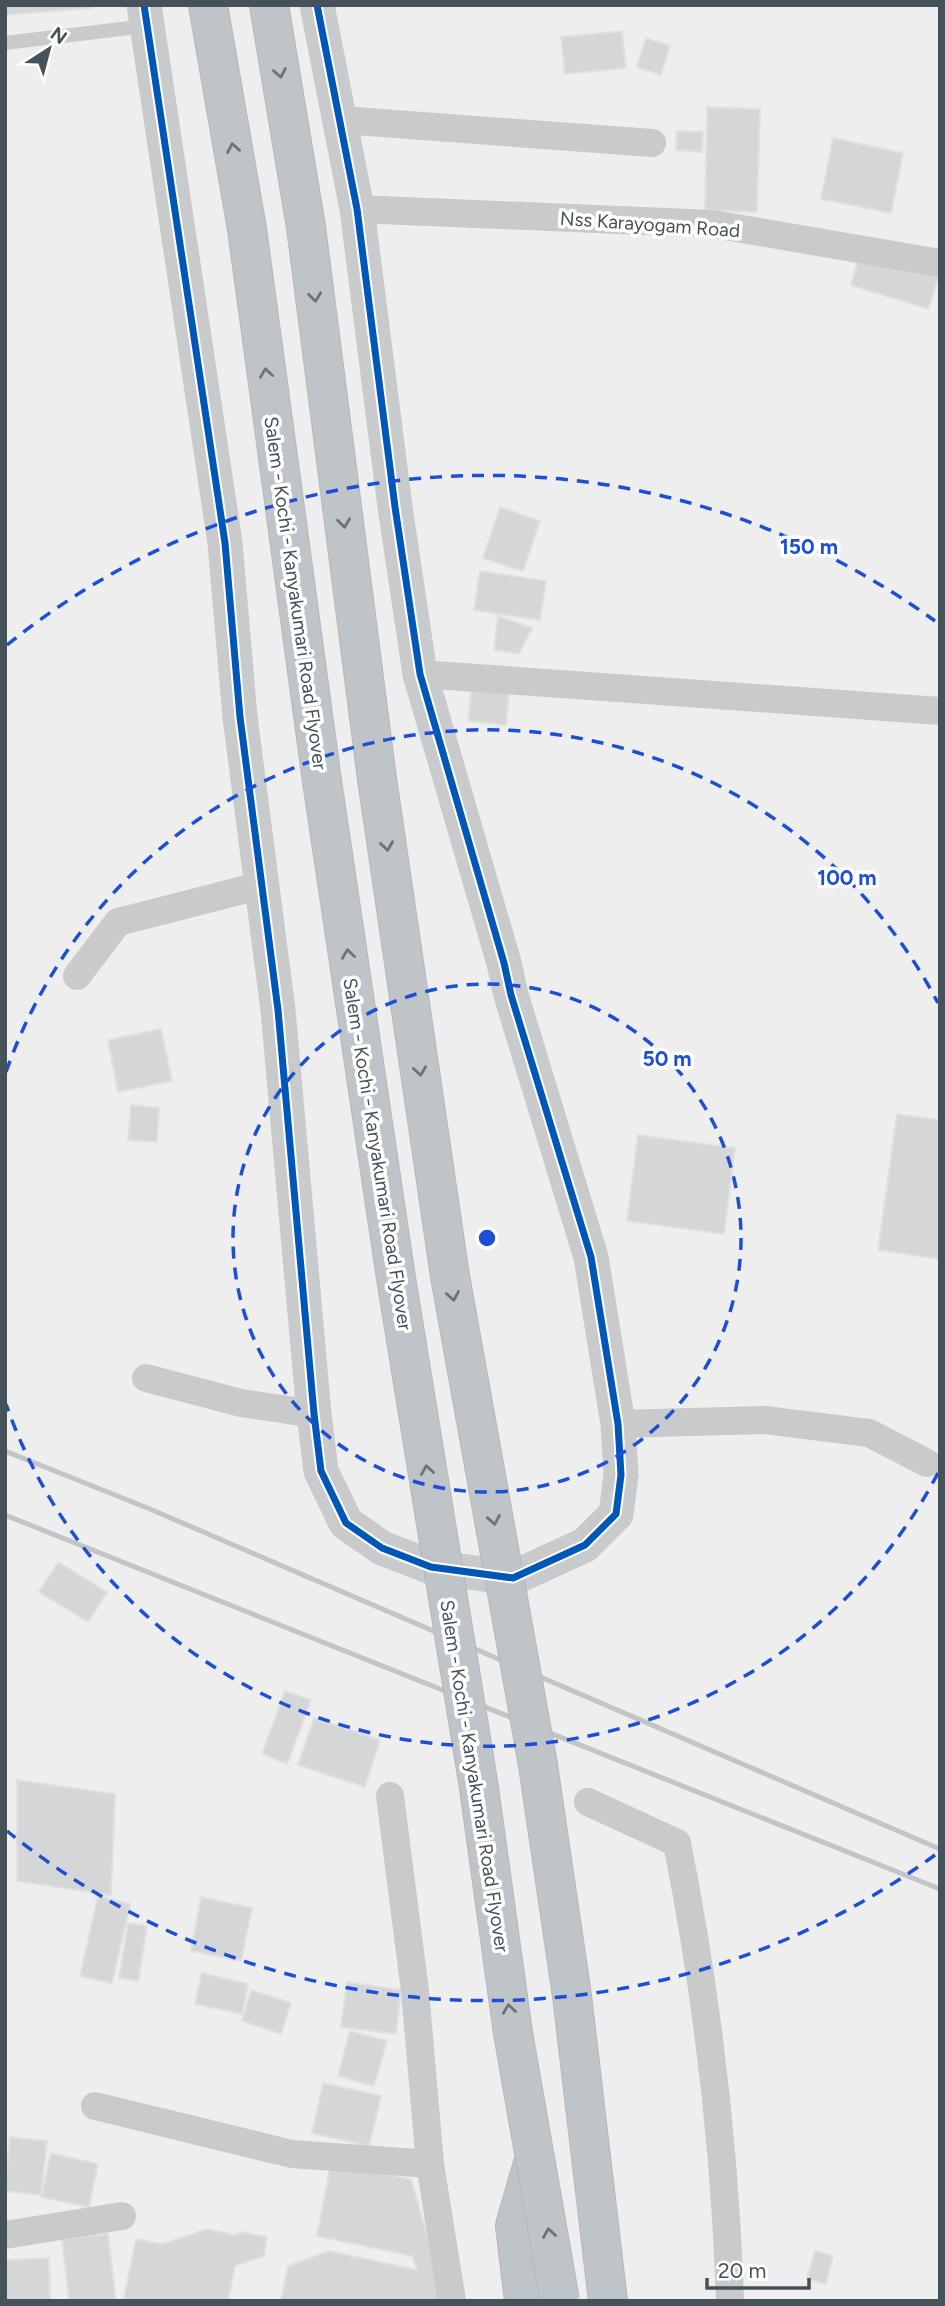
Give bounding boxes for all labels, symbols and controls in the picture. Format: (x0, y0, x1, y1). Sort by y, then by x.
north arrow (14, 14, 84, 84)
text: N (46, 22, 71, 49)
one-way arrow (272, 67, 287, 78)
one-way arrow (226, 142, 241, 154)
street label: Nss Karayogam Road (559, 207, 741, 242)
one-way arrow (307, 291, 322, 303)
one-way arrow (259, 367, 274, 379)
street label: Salem - Kochi - Kanyakumari Road Flyover (259, 415, 332, 772)
one-way arrow (336, 517, 351, 529)
text: 150 m (780, 534, 838, 559)
one-way arrow (379, 840, 394, 852)
text: 100 m (817, 865, 877, 890)
one-way arrow (340, 948, 355, 960)
street label: Salem - Kochi - Kanyakumari Road Flyover (338, 976, 417, 1333)
text: 50 m (642, 1046, 692, 1071)
one-way arrow (412, 1066, 427, 1077)
centre of rings (475, 1226, 499, 1250)
one-way arrow (445, 1290, 460, 1302)
one-way arrow (420, 1464, 435, 1476)
one-way arrow (486, 1514, 501, 1526)
street label: Salem - Kochi - Kanyakumari Road Flyover (435, 1598, 514, 1955)
one-way arrow (502, 2004, 517, 2015)
one-way arrow (542, 2227, 557, 2239)
scale bar (707, 2246, 808, 2290)
text: 20 m (718, 2258, 766, 2283)

